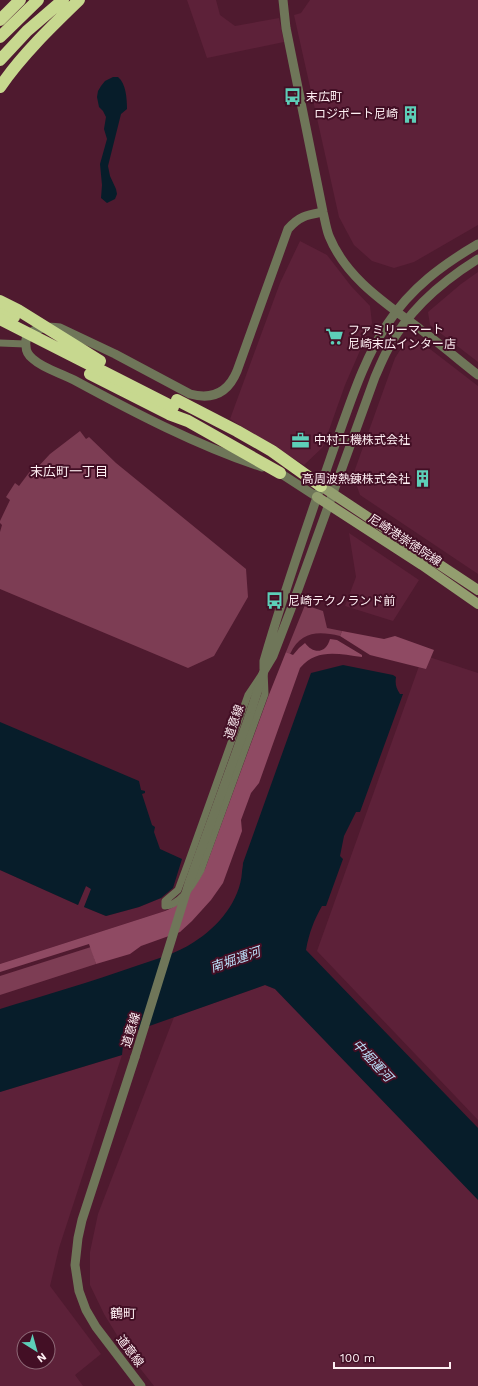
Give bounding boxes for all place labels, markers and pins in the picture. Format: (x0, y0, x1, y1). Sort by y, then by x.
bus stop icon: 末広町 (283, 87, 303, 107)
place label: 末広町 (306, 90, 342, 104)
building icon: ロジポート尼崎 (401, 104, 421, 124)
place label: ロジポート尼崎 (314, 107, 398, 121)
place label: ファミリーマート 尼崎末広インター店 (348, 323, 456, 351)
supermarket icon: ファミリーマート 尼崎末広インター店 (325, 327, 345, 347)
office icon: 中村工機株式会社 (291, 430, 311, 450)
place label: 中村工機株式会社 (314, 433, 410, 447)
building icon: 高周波熱錬株式会社 (413, 469, 433, 489)
place label: 高周波熱錬株式会社 (302, 472, 410, 486)
bus stop icon: 尼崎テクノランド前 (265, 591, 285, 611)
place label: 尼崎テクノランド前 (288, 594, 395, 608)

